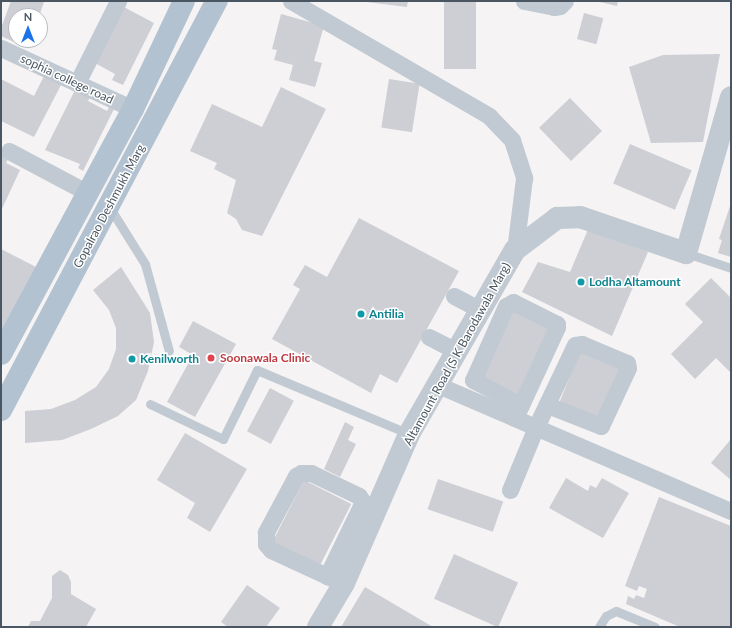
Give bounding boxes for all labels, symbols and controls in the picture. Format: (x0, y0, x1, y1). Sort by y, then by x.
north arrow (8, 8, 48, 48)
text: N (24, 10, 32, 23)
street label: sophia college road (18, 51, 116, 107)
street label: Gopalrao Deshmukh Marg (70, 142, 148, 270)
street label: Altamount Road (S K Barodawala Marg) (401, 260, 513, 448)
place label: Lodha Altamount (589, 275, 681, 289)
marker: Lodha Altamount (576, 277, 586, 287)
place label: Antilia (369, 307, 404, 321)
marker: Antilia (356, 309, 366, 319)
place label: Soonawala Clinic (220, 351, 310, 365)
place label: Kenilworth (140, 352, 199, 366)
marker: Soonawala Clinic (205, 352, 217, 364)
marker: Kenilworth (127, 354, 137, 364)

